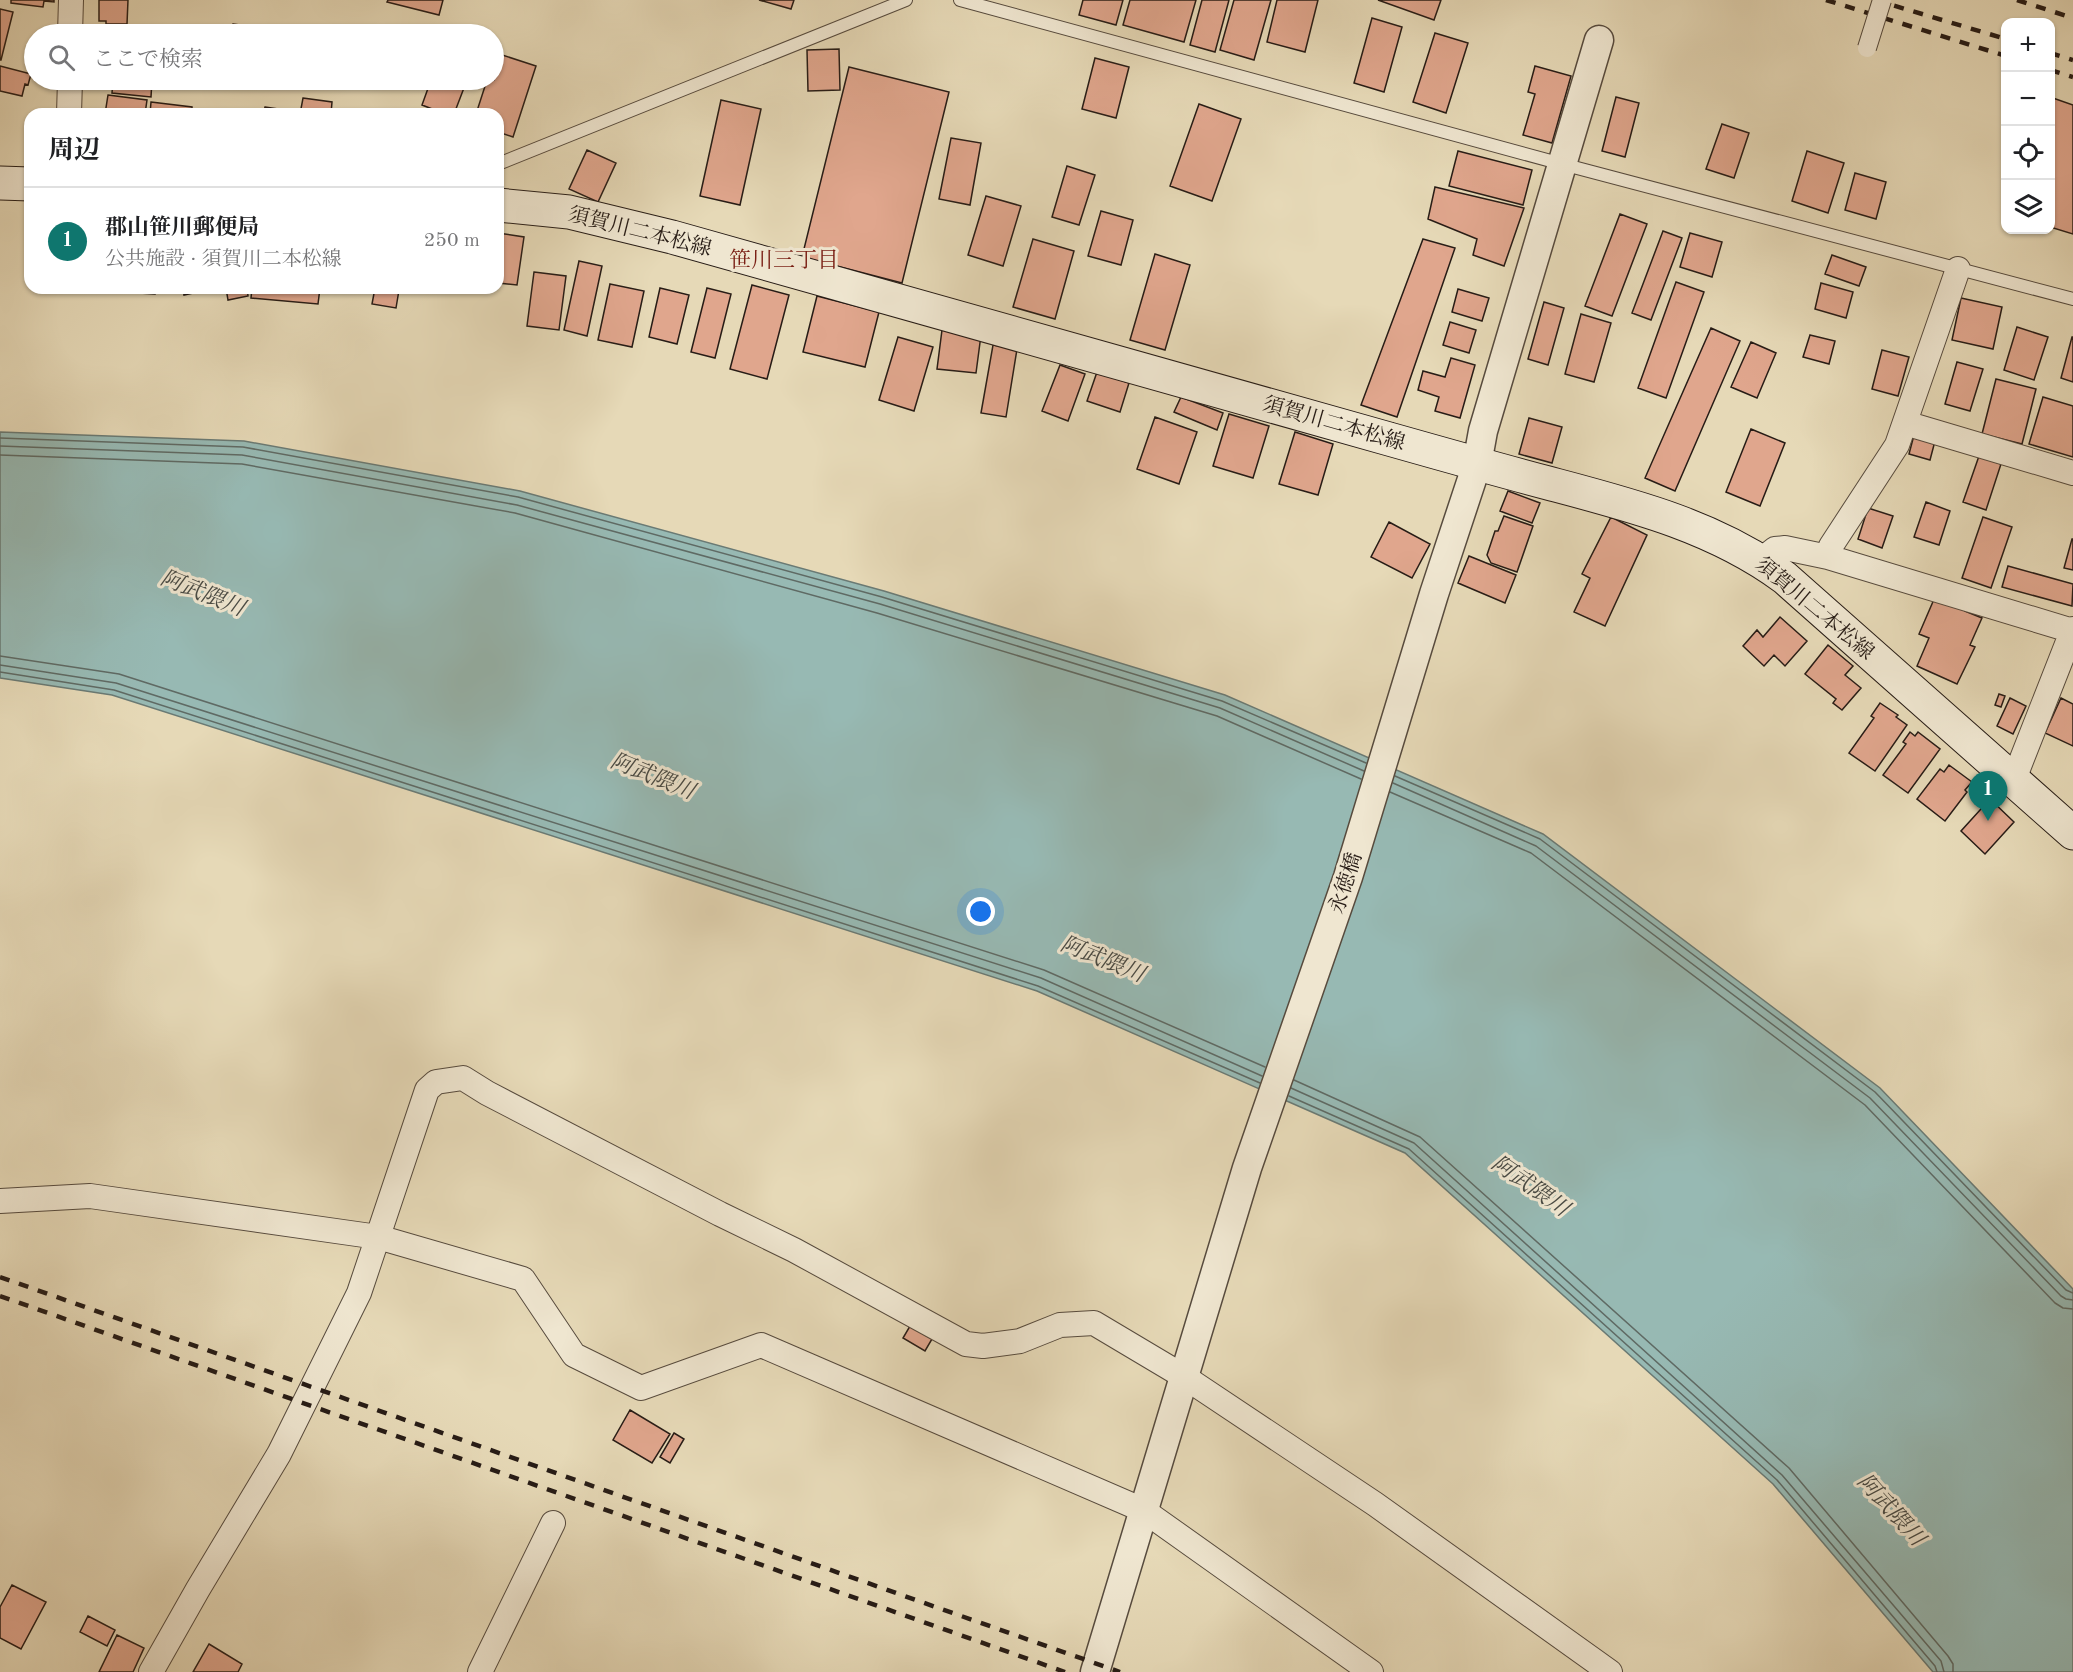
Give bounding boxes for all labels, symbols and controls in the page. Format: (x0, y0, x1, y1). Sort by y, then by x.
map controls (2001, 18, 2055, 234)
button: + (2001, 18, 2055, 72)
search box (24, 24, 504, 90)
icon: search (45, 41, 78, 74)
text: ここで検索 (93, 49, 203, 71)
button: − (2001, 72, 2055, 126)
button: locate (2001, 126, 2055, 180)
text: 周辺 (48, 138, 100, 164)
button: layers (2001, 180, 2055, 234)
street label: 須賀川二本松線 (566, 203, 714, 260)
text: 郡山笹川郵便局 (105, 217, 259, 239)
text: 1 (62, 231, 73, 251)
text: 250 m (424, 231, 480, 251)
district label: 笹川三丁目 (729, 248, 839, 272)
text: 公共施設 · 須賀川二本松線 (105, 250, 342, 270)
street label: 須賀川二本松線 (1260, 392, 1408, 455)
street label: 須賀川二本松線 (1751, 552, 1878, 664)
water label: 阿武隈川 (157, 565, 250, 621)
water label: 阿武隈川 (607, 748, 700, 804)
pin: 1 (1968, 772, 2008, 821)
street label: 永徳橋 (1325, 850, 1366, 917)
your location (966, 897, 995, 926)
water label: 阿武隈川 (1057, 931, 1150, 987)
water label: 阿武隈川 (1487, 1151, 1575, 1222)
water label: 阿武隈川 (1853, 1469, 1931, 1552)

